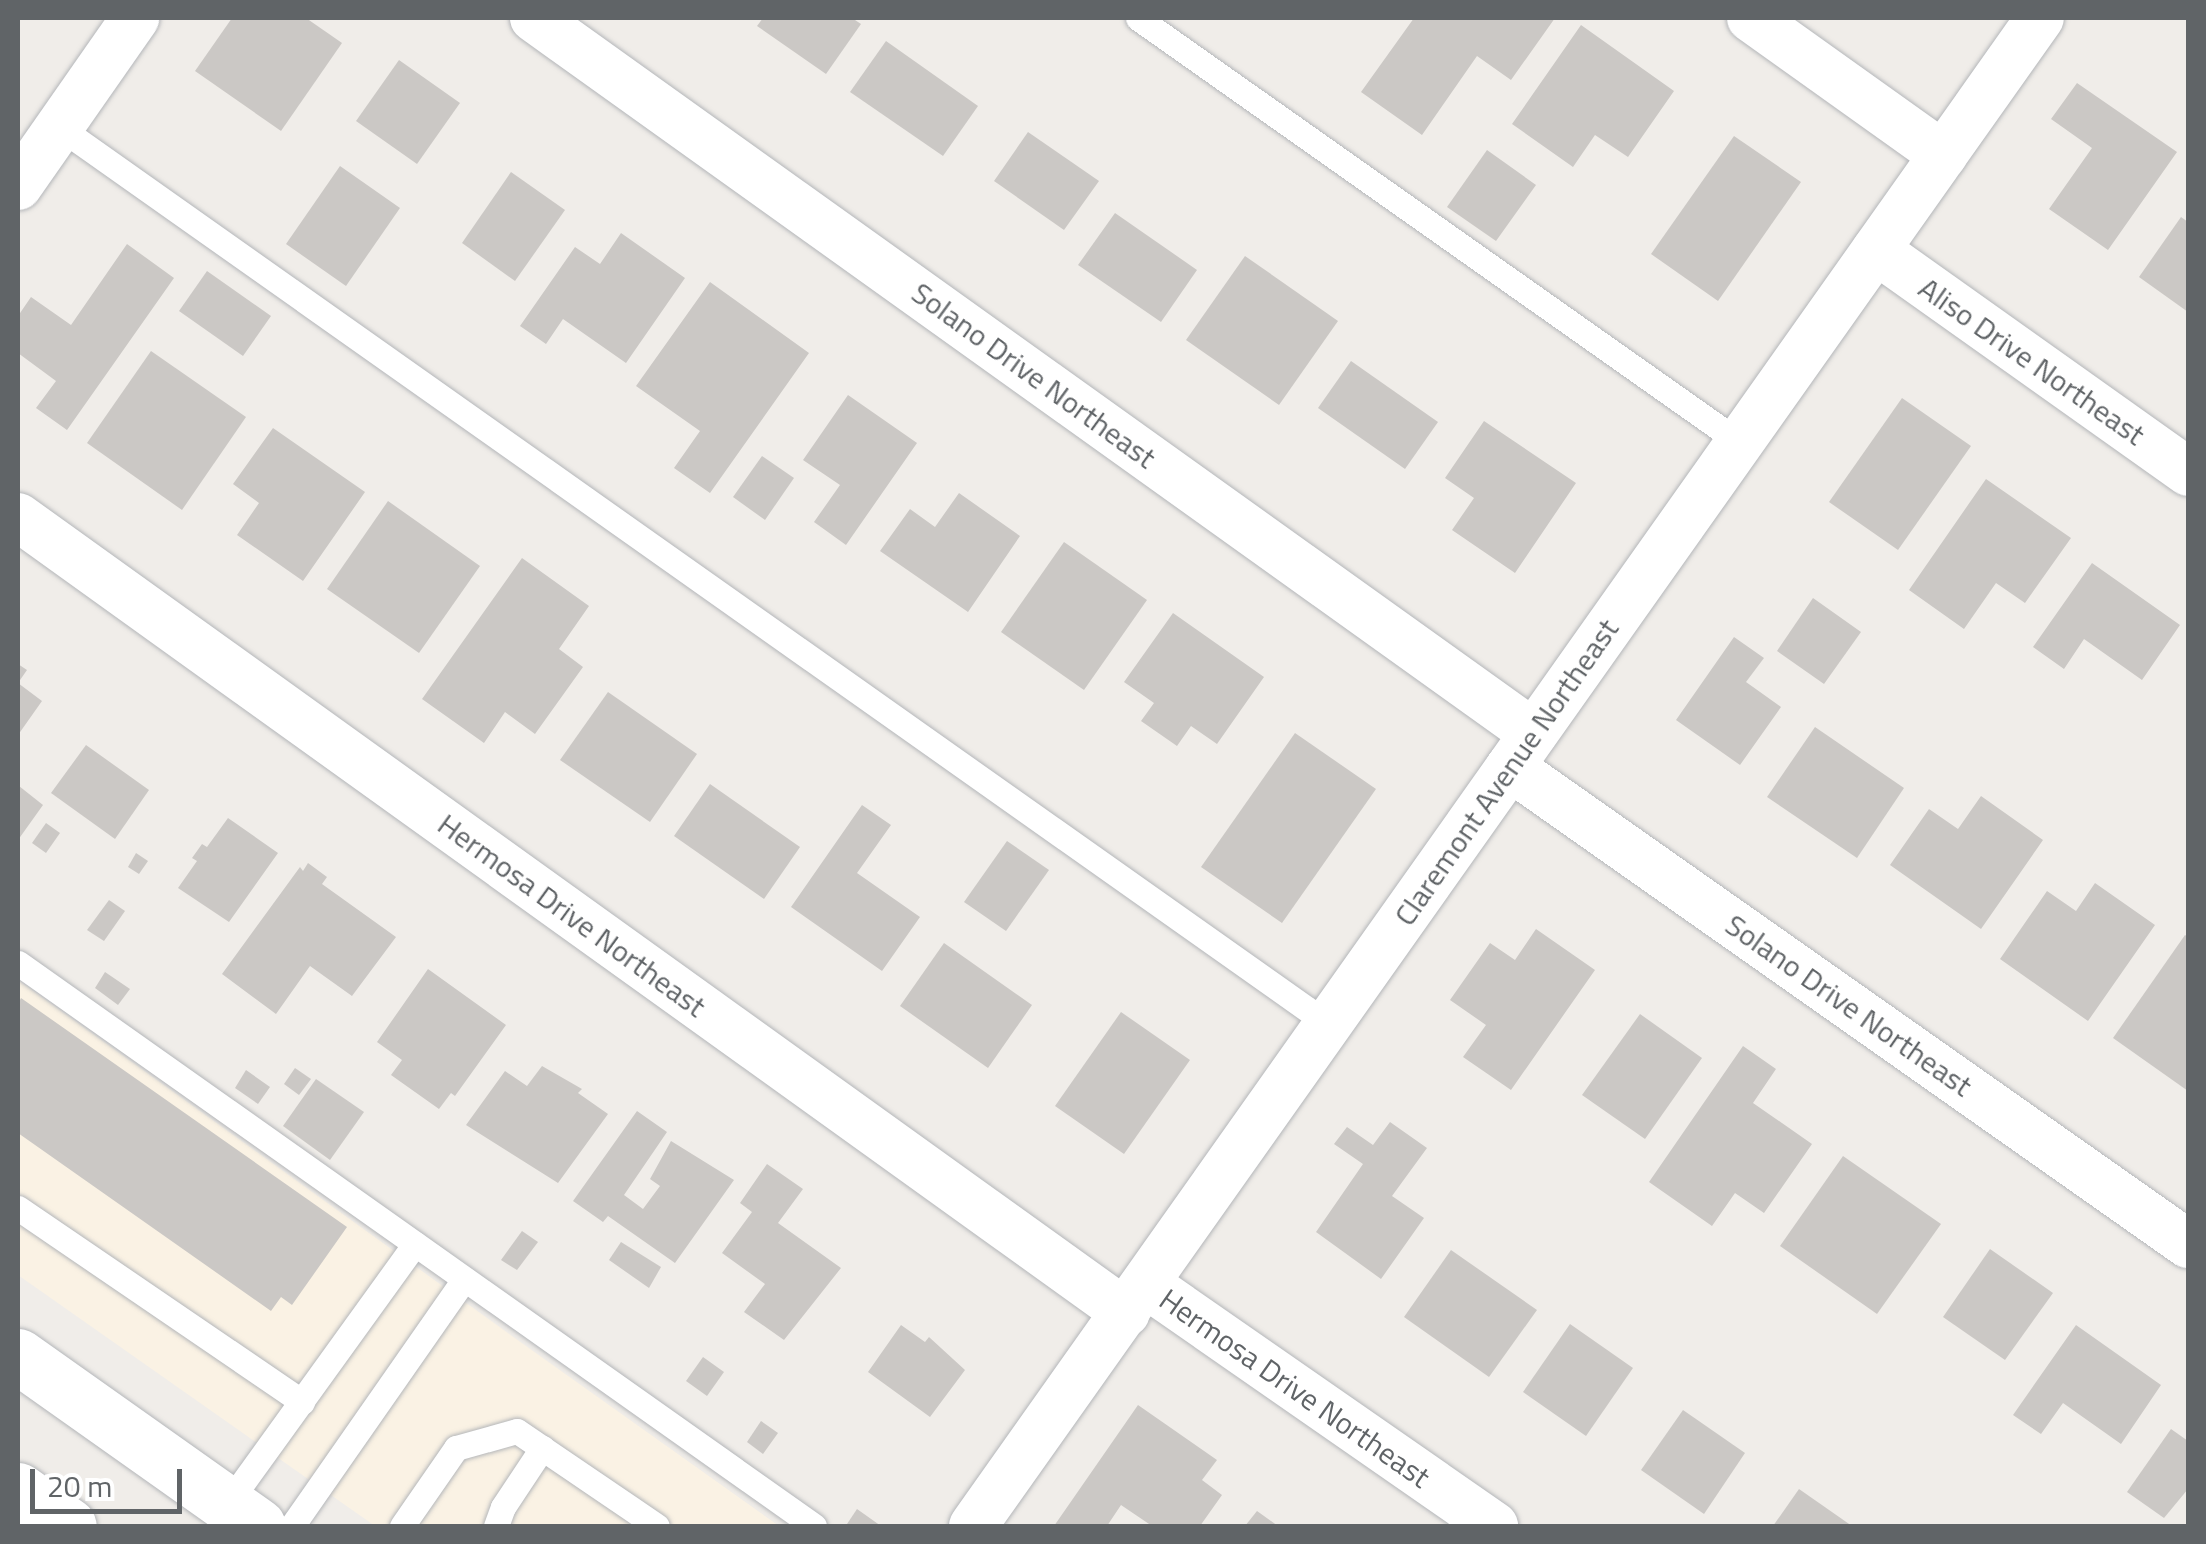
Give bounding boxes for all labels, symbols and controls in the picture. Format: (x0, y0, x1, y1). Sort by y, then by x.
street label: Aliso Drive Northeast (1912, 270, 2152, 452)
street label: Solano Drive Northeast (905, 274, 1163, 476)
street label: Claremont Avenue Northeast (1386, 612, 1626, 932)
street label: Hermosa Drive Northeast (431, 806, 713, 1024)
street label: Solano Drive Northeast (1719, 906, 1979, 1104)
street label: Hermosa Drive Northeast (1153, 1281, 1437, 1495)
scale bar (35, 1449, 188, 1511)
text: 20 m (47, 1463, 112, 1509)

